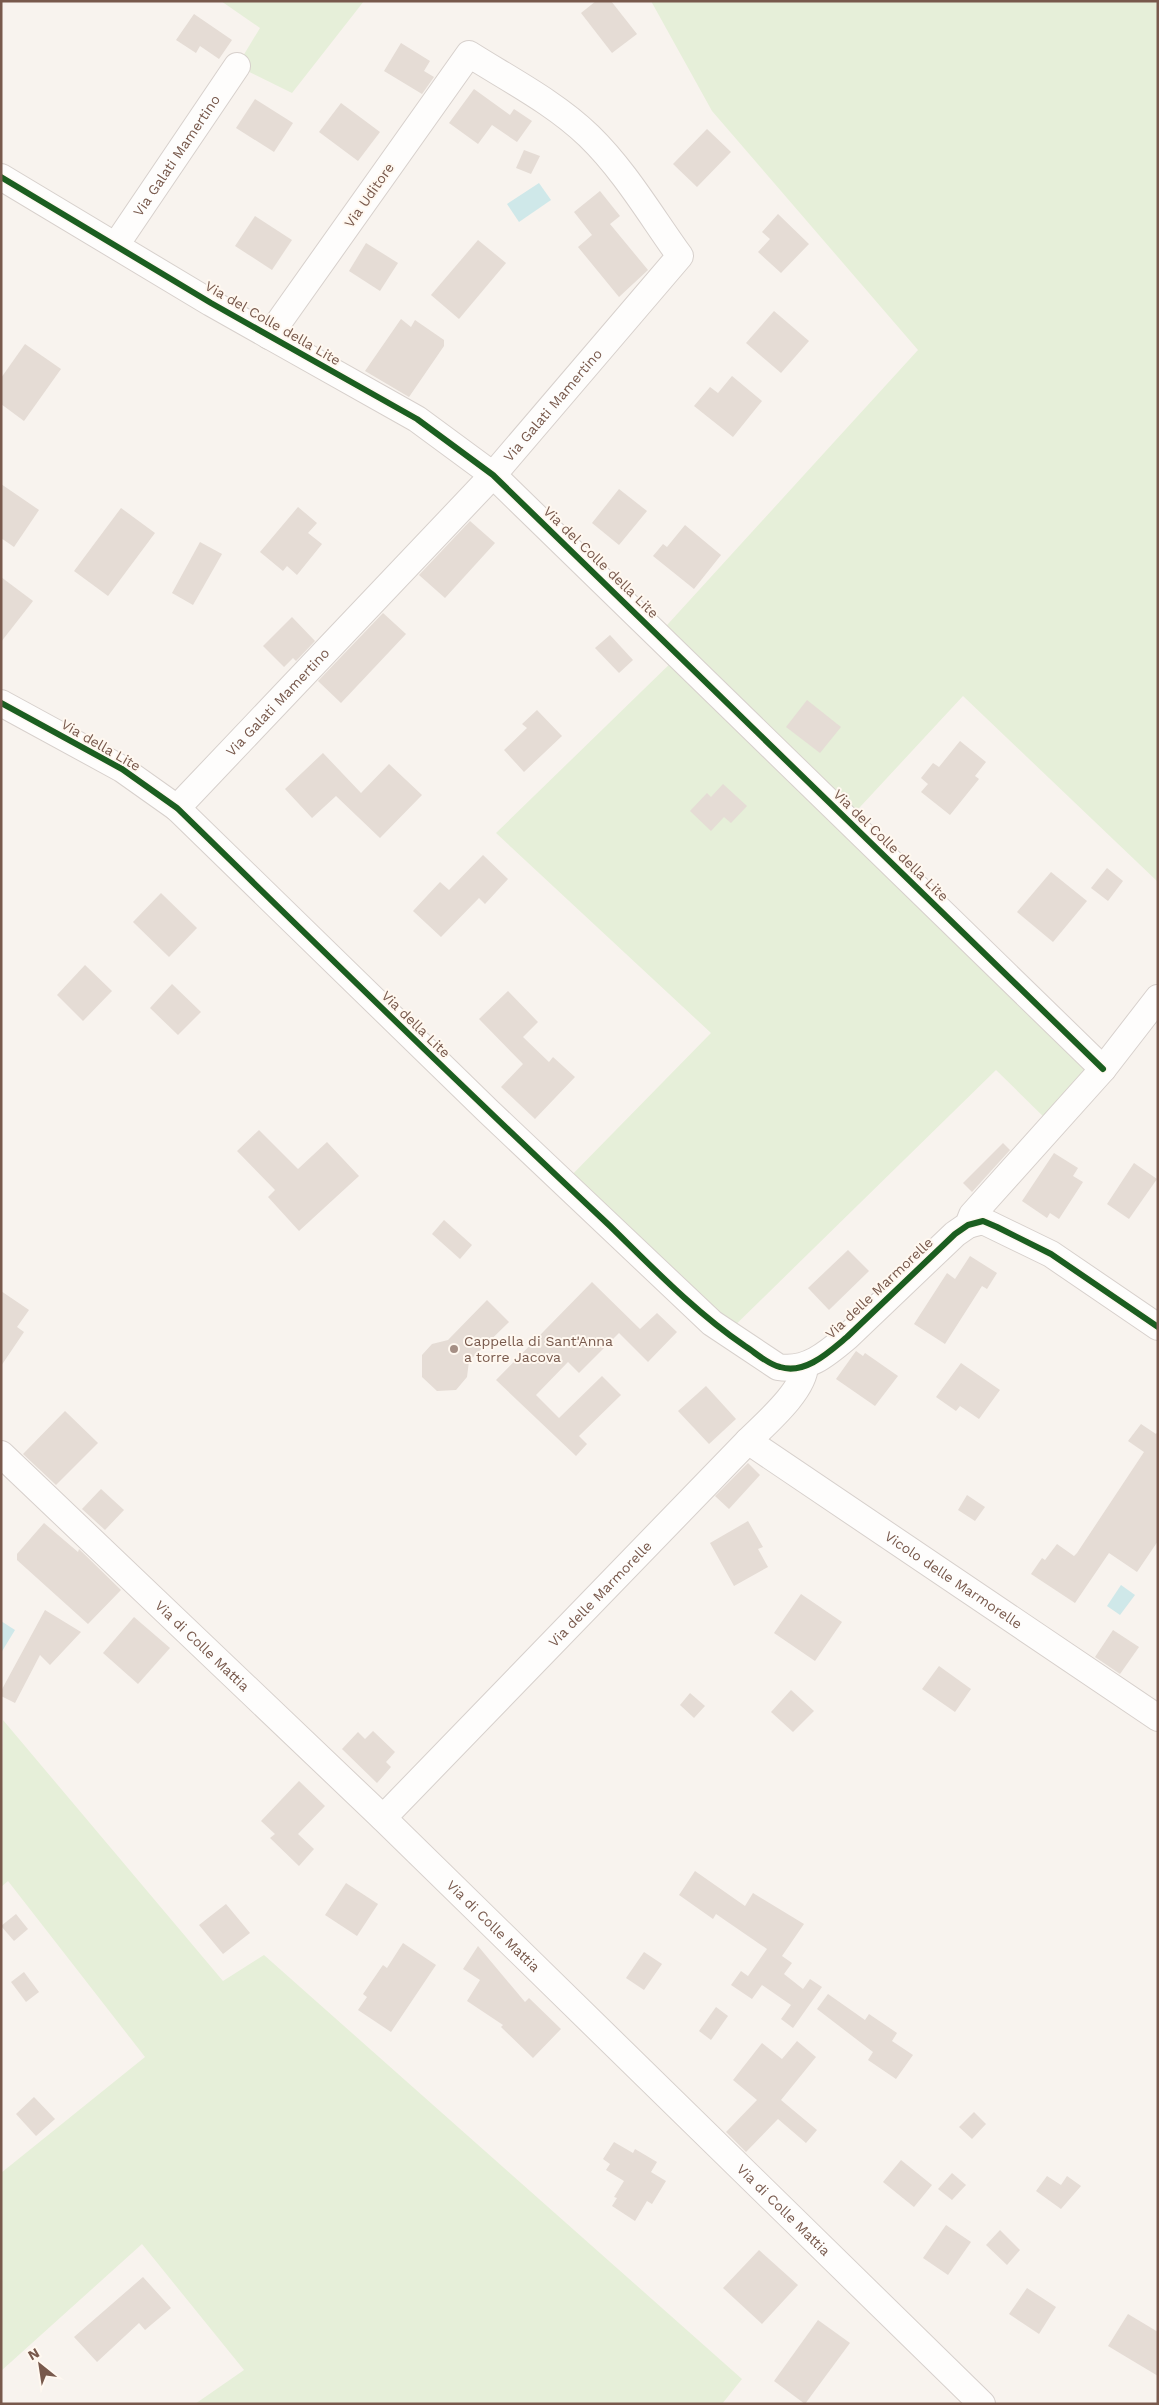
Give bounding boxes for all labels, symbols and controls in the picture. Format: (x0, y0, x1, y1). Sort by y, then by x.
street label: Via Galati Mamertino (130, 92, 223, 219)
street label: Via Uditore (341, 160, 397, 230)
street label: Via del Colle della Lite (202, 278, 344, 368)
street label: Via Galati Mamertino (500, 346, 605, 465)
street label: Via del Colle della Lite (540, 503, 662, 621)
street label: Via Galati Mamertino (223, 645, 332, 759)
street label: Via della Lite (58, 716, 144, 774)
street label: Via del Colle della Lite (830, 786, 952, 904)
street label: Via della Lite (378, 987, 454, 1061)
street label: Via delle Marmorelle (822, 1234, 936, 1342)
place label: Cappella di Sant'Anna a torre Jacova (464, 1333, 613, 1365)
marker: Cappella di Sant'Anna a torre Jacova (448, 1343, 460, 1355)
street label: Vicolo delle Marmorelle (882, 1528, 1025, 1632)
street label: Via delle Marmorelle (545, 1538, 655, 1650)
street label: Via di Colle Mattia (152, 1597, 253, 1694)
street label: Via di Colle Mattia (443, 1877, 543, 1975)
street label: Via di Colle Mattia (734, 2161, 834, 2259)
north arrow (15, 2340, 65, 2390)
text: N (25, 2344, 42, 2363)

